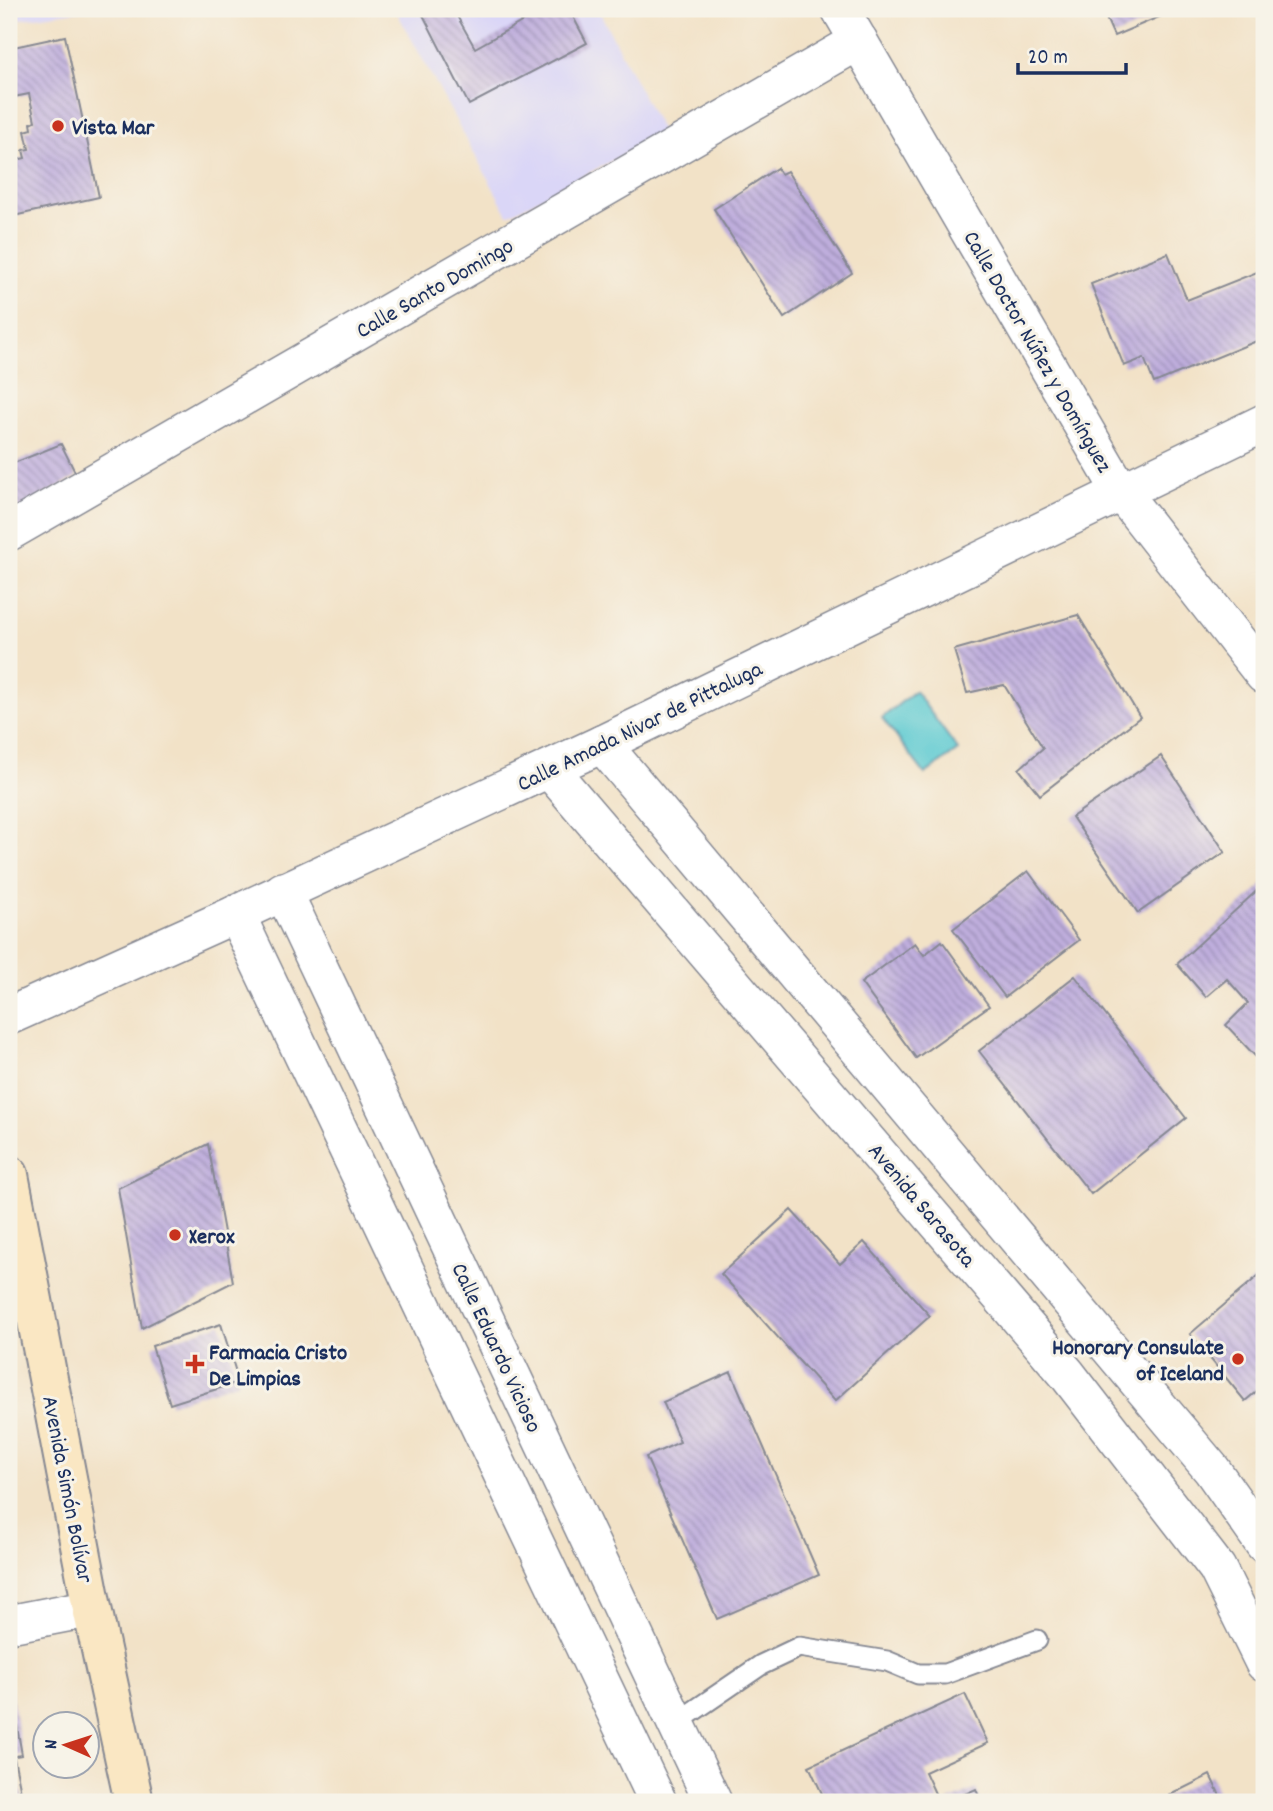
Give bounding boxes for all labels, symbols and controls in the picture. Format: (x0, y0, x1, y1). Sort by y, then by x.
scale bar (1018, 32, 1126, 76)
text: 20 m (1028, 44, 1068, 74)
place label: Vista Mar (72, 113, 155, 146)
marker: Vista Mar (50, 118, 66, 134)
street label: Calle Doctor Núñez y Domínguez (953, 226, 1119, 480)
street label: Calle Santo Domingo (351, 231, 521, 349)
street label: Calle Amada Nivar de Pittaluga (512, 654, 770, 802)
street label: Avenida Sarasota (858, 1137, 983, 1277)
place label: Xerox (189, 1222, 235, 1255)
marker: Xerox (167, 1227, 183, 1243)
street label: Calle Eduardo Vicioso (441, 1258, 549, 1439)
place label: Honorary Consulate of Iceland (1052, 1333, 1224, 1392)
place label: Farmacia Cristo De Limpias (209, 1338, 347, 1397)
marker: Honorary Consulate of Iceland (1230, 1351, 1246, 1367)
marker: Farmacia Cristo De Limpias (187, 1356, 203, 1372)
street label: Avenida Simón Bolívar (31, 1393, 100, 1587)
north arrow (32, 1710, 102, 1780)
text: N (39, 1739, 66, 1750)

